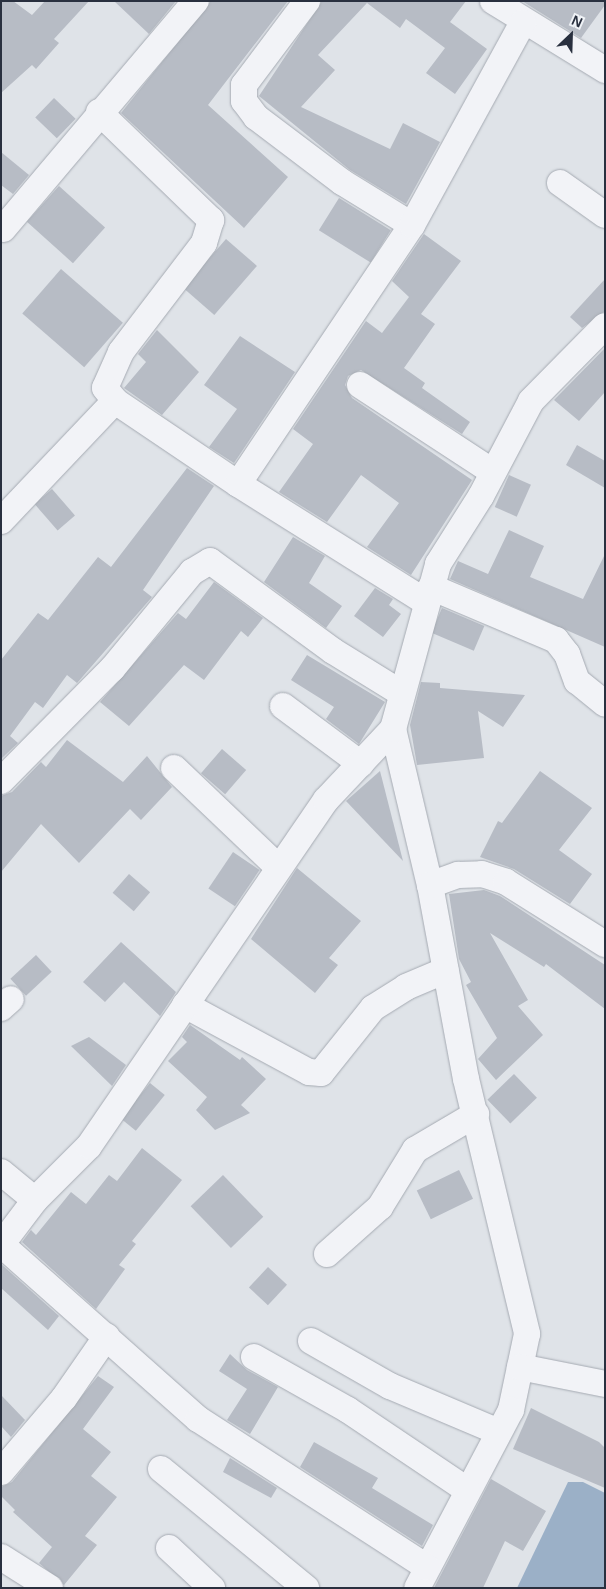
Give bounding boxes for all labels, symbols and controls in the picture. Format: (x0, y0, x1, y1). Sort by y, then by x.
north arrow (546, 10, 596, 60)
text: N (569, 12, 585, 31)

